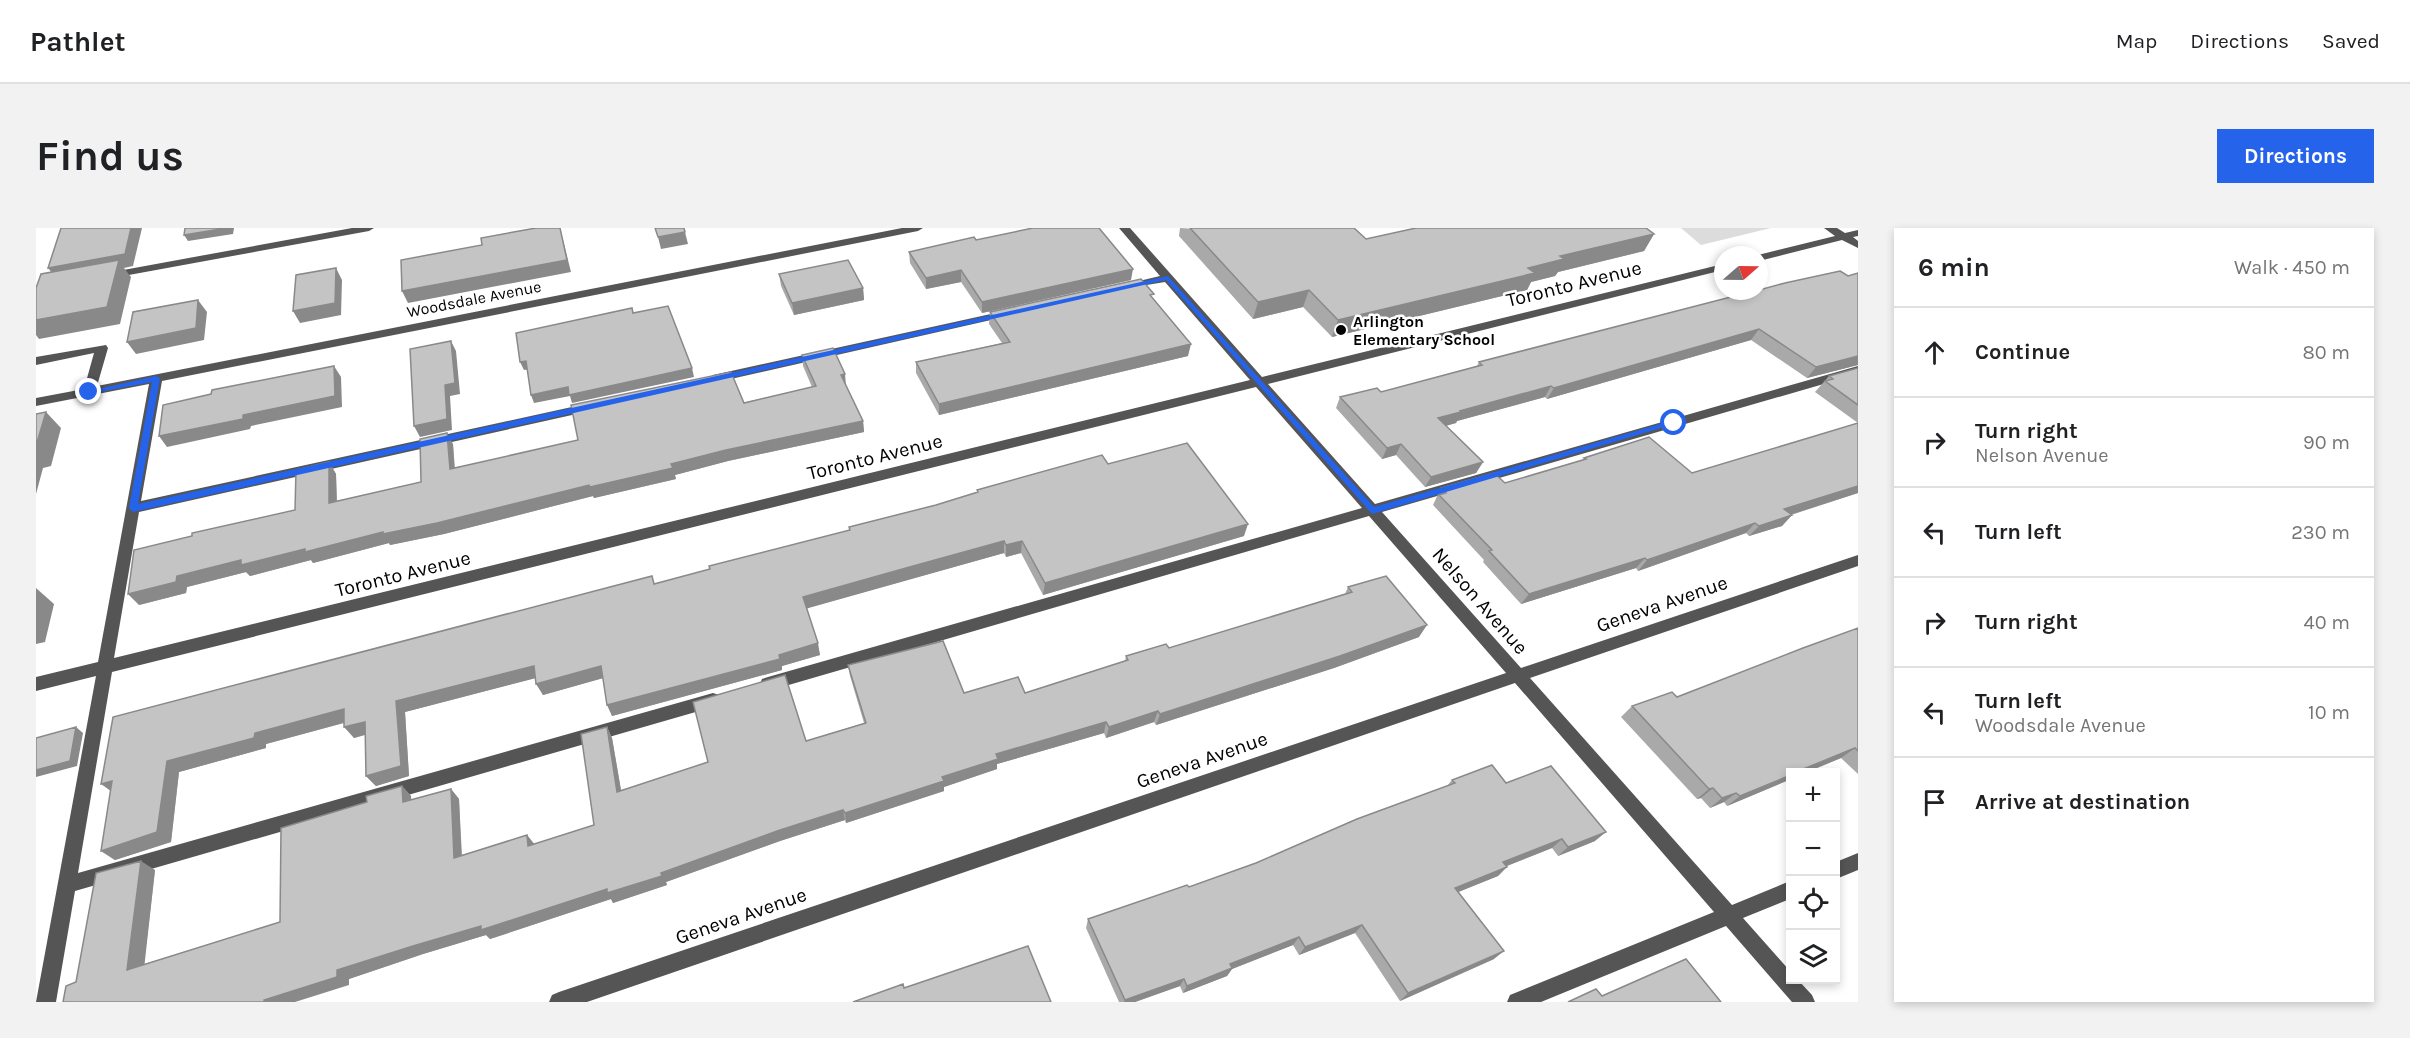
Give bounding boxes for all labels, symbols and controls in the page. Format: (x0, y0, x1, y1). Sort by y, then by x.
text: Pathlet (30, 25, 126, 58)
text: Map (2116, 29, 2157, 53)
text: Directions (2190, 29, 2289, 53)
text: Saved (2322, 29, 2380, 53)
button: Directions (2217, 129, 2374, 183)
text: Find us (36, 131, 184, 181)
north arrow (1714, 246, 1768, 300)
text: 6 min (1918, 252, 1990, 283)
street label: Toronto Avenue (1504, 256, 1644, 312)
text: Walk · 450 m (2234, 256, 2350, 279)
street label: Woodsdale Avenue (405, 277, 543, 321)
place label: Arlington Elementary School (1353, 312, 1495, 349)
marker: Arlington Elementary School (1334, 323, 1348, 337)
icon: ahead (1918, 336, 1951, 369)
text: Continue (1975, 339, 2070, 365)
text: 80 m (2302, 341, 2350, 364)
route end (75, 378, 101, 404)
route start (1660, 409, 1686, 435)
text: Turn right (1975, 418, 2078, 444)
icon: right (1918, 426, 1951, 459)
street label: Toronto Avenue (805, 429, 945, 485)
text: 90 m (2303, 431, 2350, 454)
text: Nelson Avenue (1975, 444, 2109, 467)
icon: left (1918, 516, 1951, 549)
text: Turn left (1975, 519, 2062, 545)
text: 230 m (2291, 521, 2350, 544)
street label: Nelson Avenue (1427, 543, 1533, 659)
street label: Toronto Avenue (333, 546, 473, 602)
street label: Geneva Avenue (1593, 571, 1731, 637)
icon: right (1918, 606, 1951, 639)
text: Turn right (1975, 609, 2078, 635)
text: 40 m (2304, 611, 2350, 634)
text: Turn left (1975, 688, 2062, 714)
icon: left (1918, 696, 1951, 729)
text: 10 m (2308, 701, 2350, 724)
text: Woodsdale Avenue (1975, 714, 2146, 737)
street label: Geneva Avenue (1133, 727, 1271, 793)
map controls (1786, 768, 1840, 984)
button: + (1786, 768, 1840, 822)
icon: arrive (1918, 786, 1951, 819)
text: Arrive at destination (1975, 789, 2190, 815)
button: − (1786, 822, 1840, 876)
button: locate (1786, 876, 1840, 930)
street label: Geneva Avenue (672, 883, 810, 949)
button: layers (1786, 930, 1840, 984)

